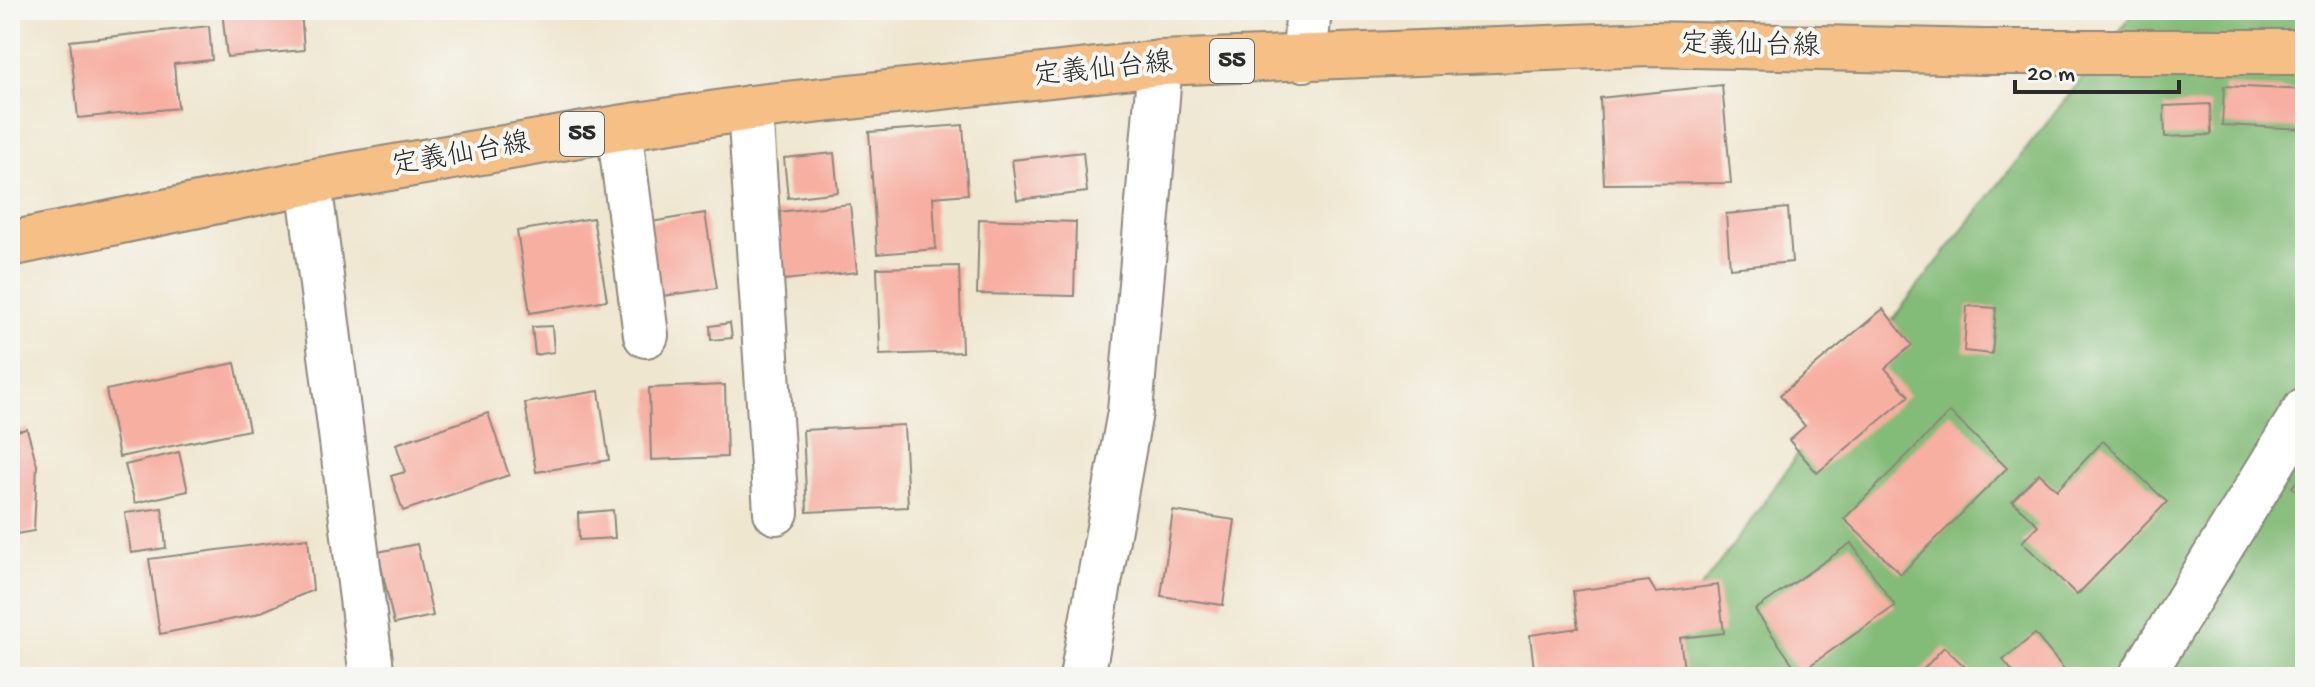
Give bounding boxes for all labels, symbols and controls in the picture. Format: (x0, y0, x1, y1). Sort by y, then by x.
street label: 定義仙台線 (1680, 28, 1820, 65)
road number: 55 (1210, 39, 1254, 83)
scale bar (2015, 44, 2179, 94)
street label: 定義仙台線 (1032, 46, 1174, 95)
text: 20 m (2027, 61, 2075, 90)
road number: 55 (560, 112, 604, 156)
street label: 定義仙台線 (389, 127, 533, 184)

